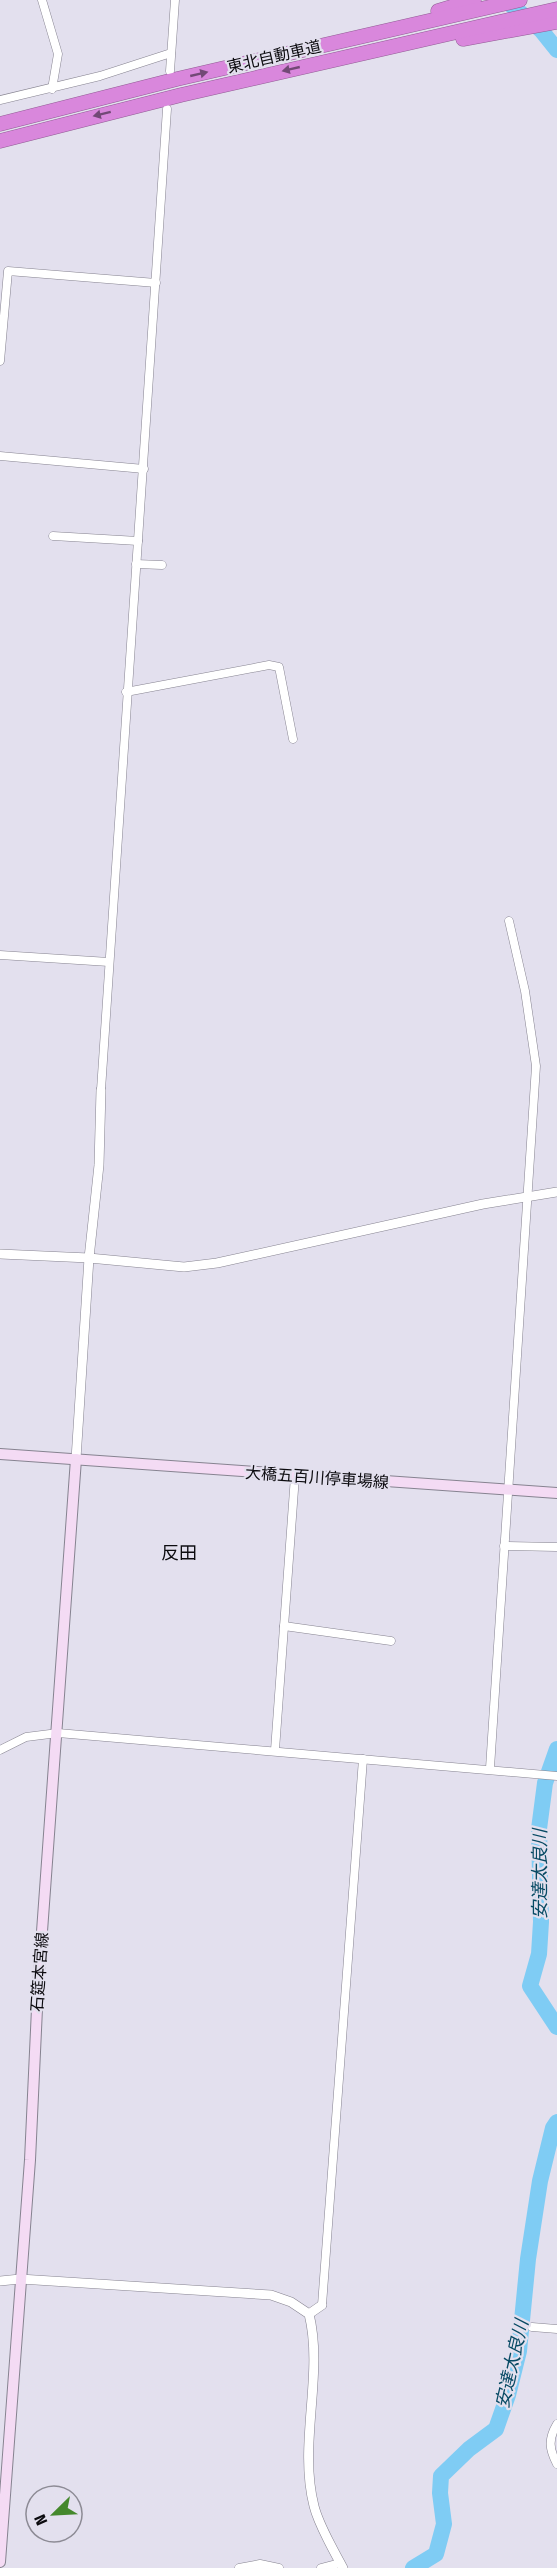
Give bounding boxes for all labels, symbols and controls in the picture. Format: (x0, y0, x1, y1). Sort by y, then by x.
street label: 東北自動車道 (225, 36, 323, 77)
one-way arrow (282, 65, 301, 74)
one-way arrow (190, 69, 209, 78)
one-way arrow (93, 110, 111, 120)
street label: 大橋五百川停車場線 (244, 1463, 389, 1492)
district label: 反田 (161, 1542, 197, 1564)
water label: 安達太良川 (529, 1827, 551, 1919)
street label: 石筵本宮線 (27, 1931, 52, 2013)
water label: 安達太良川 (491, 2316, 533, 2410)
north arrow (24, 2484, 84, 2544)
text: N (30, 2512, 51, 2528)

